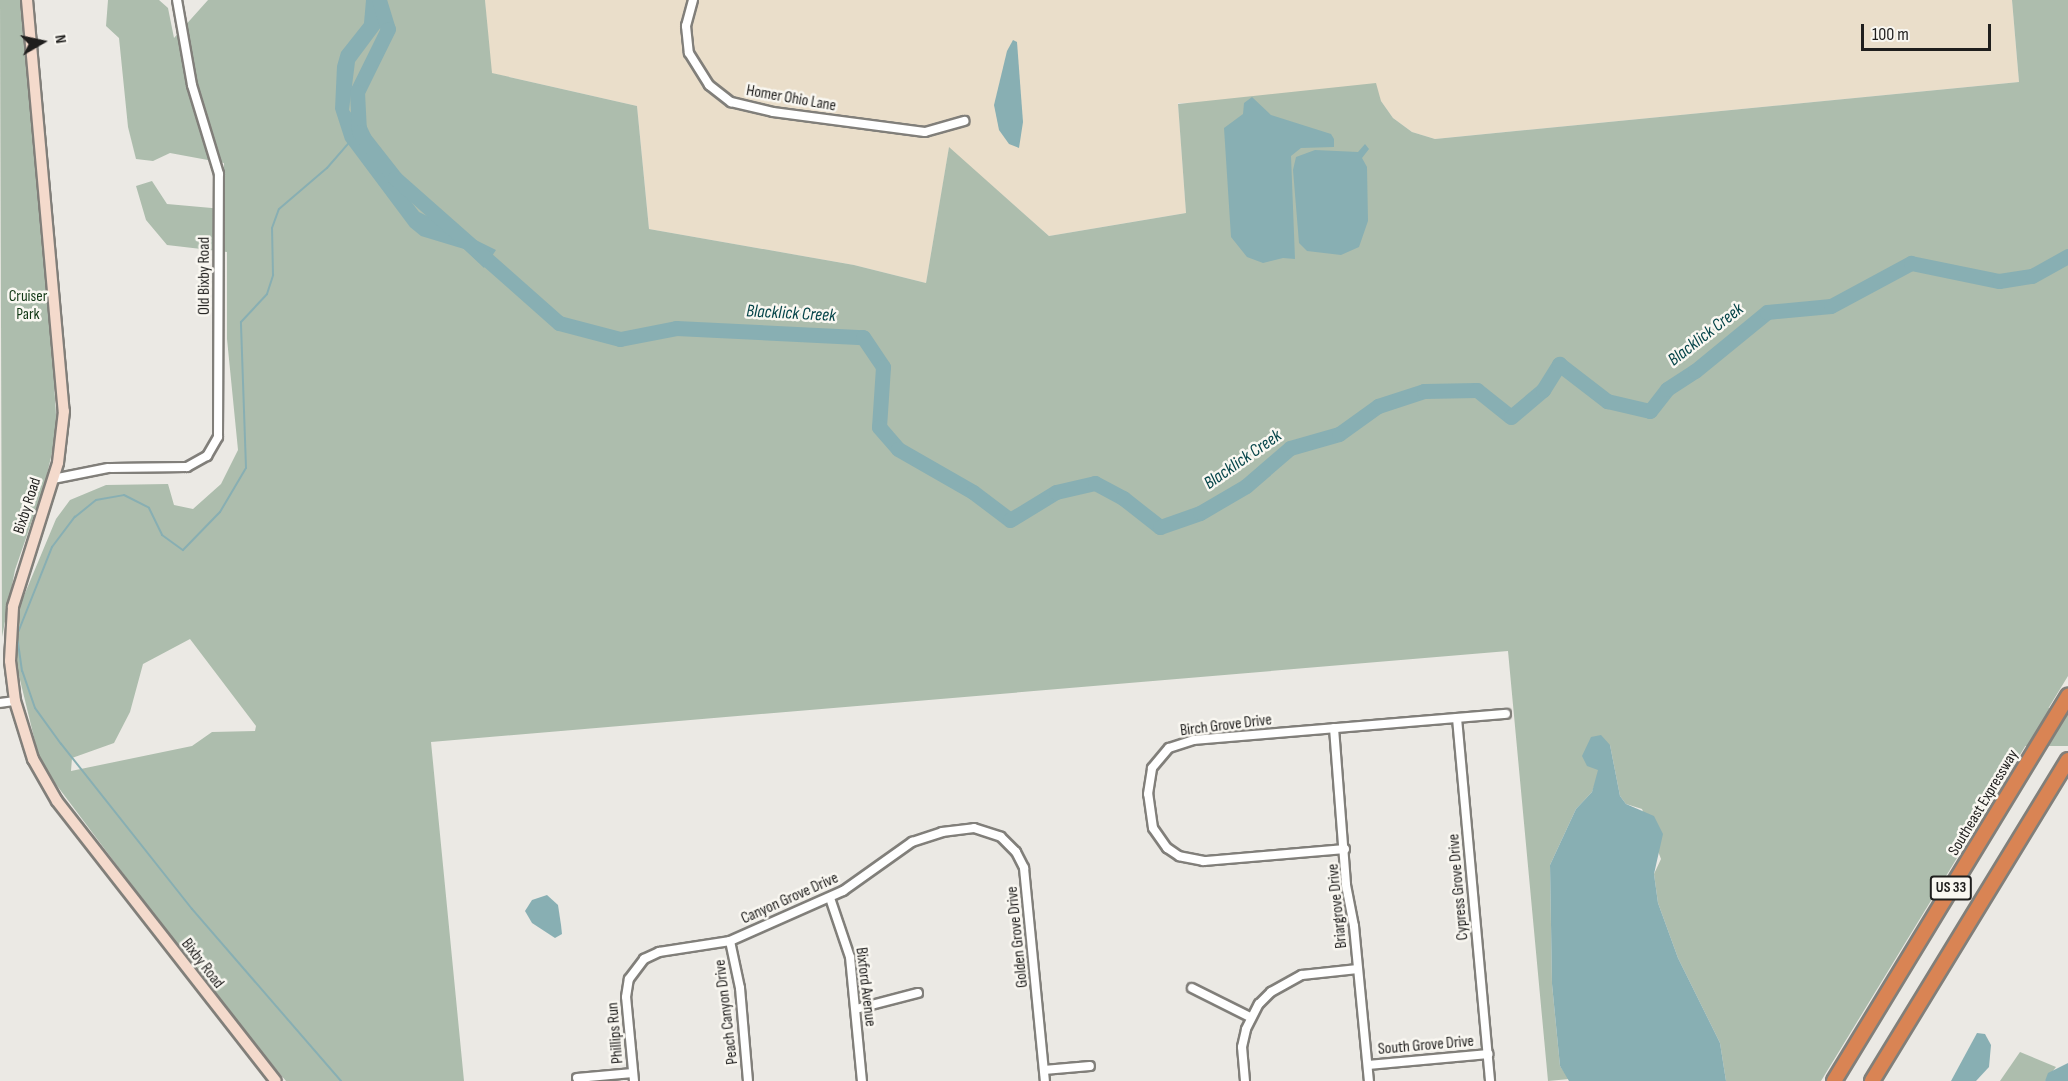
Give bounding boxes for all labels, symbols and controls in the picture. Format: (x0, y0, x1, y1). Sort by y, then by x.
north arrow (12, 12, 72, 72)
scale bar (1864, 12, 1994, 50)
text: 100 m (1872, 24, 1909, 45)
text: N (50, 33, 70, 45)
street label: Homer Ohio Lane (745, 82, 837, 116)
street label: Old Bixby Road (195, 237, 215, 315)
park label: Cruiser Park (9, 287, 47, 325)
water label: Blacklick Creek (1664, 299, 1748, 371)
water label: Blacklick Creek (746, 301, 836, 327)
water label: Blacklick Creek (1200, 425, 1286, 495)
street label: Bixby Road (10, 475, 46, 537)
street label: Birch Grove Drive (1179, 711, 1273, 741)
street label: Southeast Expressway (1945, 747, 2023, 859)
street label: Cypress Grove Drive (1445, 833, 1473, 941)
street label: Briargrove Drive (1324, 863, 1352, 949)
street label: Canyon Grove Drive (738, 869, 842, 929)
road number: US 33 (1928, 876, 1974, 900)
street label: Golden Grove Drive (1003, 885, 1033, 989)
street label: Bixby Road (177, 935, 227, 993)
street label: Bixford Avenue (851, 946, 879, 1028)
street label: Peach Canyon Drive (711, 958, 743, 1066)
street label: Phillips Run (604, 1001, 628, 1065)
street label: South Grove Drive (1377, 1032, 1475, 1060)

